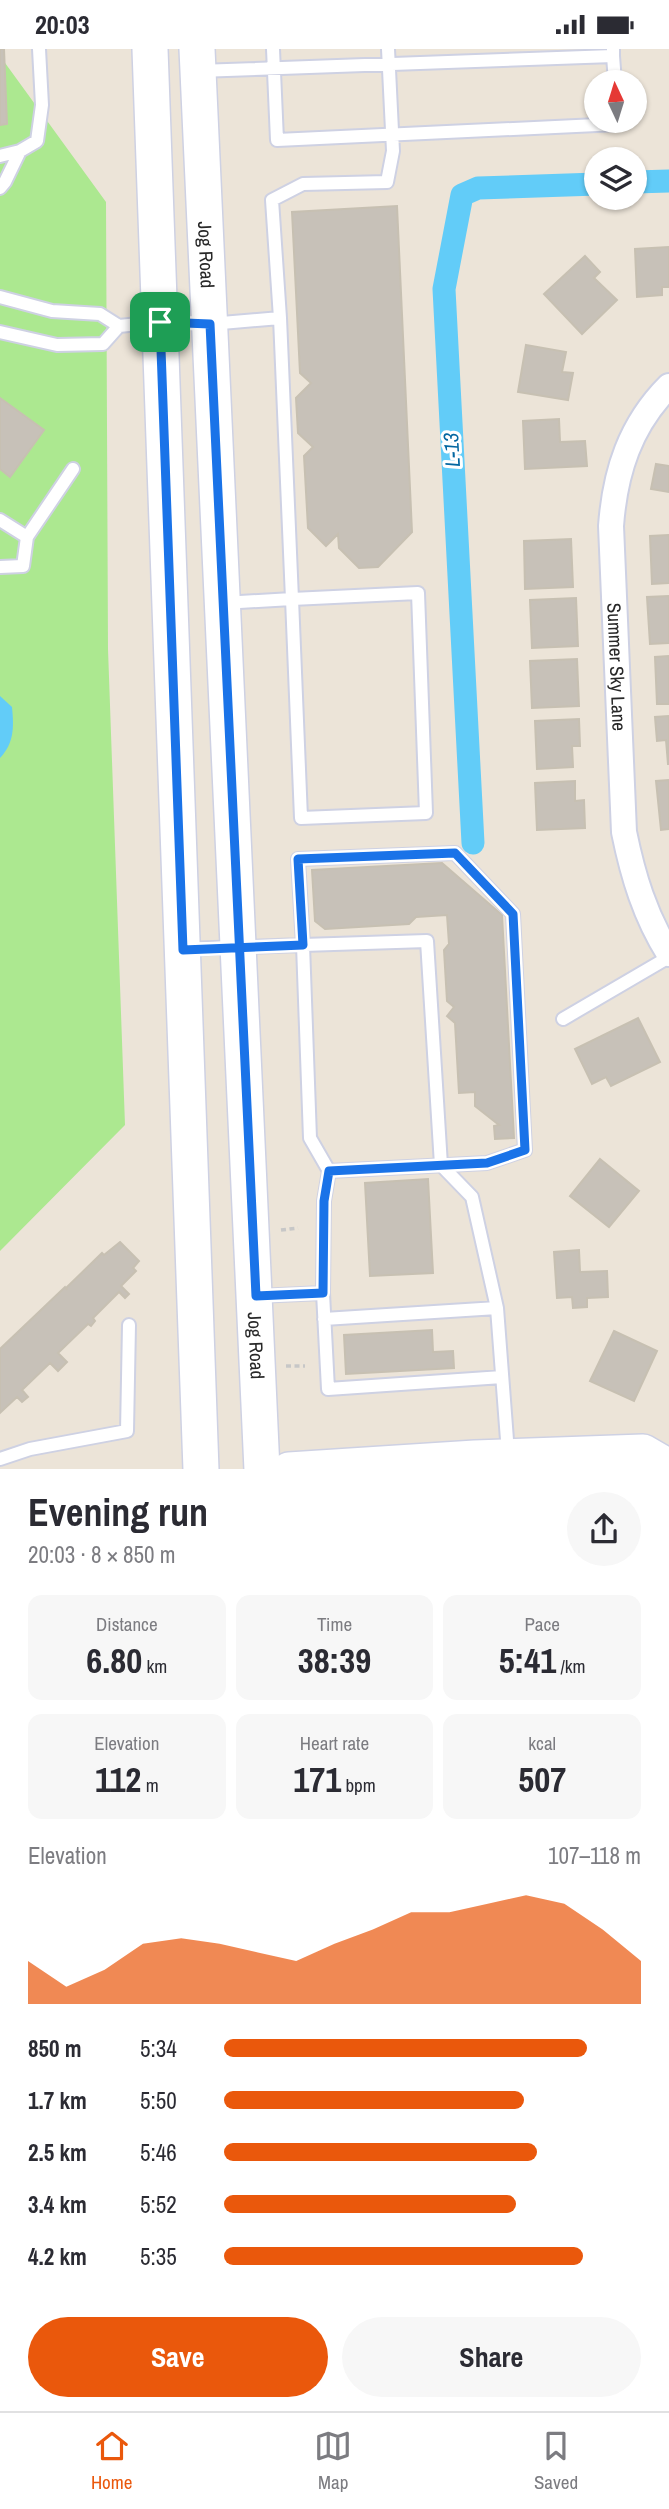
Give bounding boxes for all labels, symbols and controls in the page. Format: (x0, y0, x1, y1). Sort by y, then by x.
text: 20:03 (35, 7, 90, 42)
north arrow (584, 70, 648, 133)
map controls (584, 70, 647, 210)
button: layers (584, 147, 647, 210)
street label: Jog Road (192, 221, 221, 289)
pin (130, 292, 190, 352)
icon: arrive (141, 303, 179, 341)
water label: L-13 (436, 432, 467, 468)
street label: Summer Sky Lane (601, 602, 633, 732)
street label: Jog Road (242, 1312, 271, 1380)
text: Evening run (28, 1487, 208, 1538)
button: share (567, 1492, 641, 1566)
text: 20:03 · 8 × 850 m (28, 1539, 175, 1570)
text: Distance (96, 1611, 158, 1637)
text: Time (317, 1611, 352, 1637)
text: Pace (524, 1611, 560, 1637)
text: 6.80 (86, 1637, 142, 1684)
text: 38:39 (298, 1637, 371, 1684)
text: 5:41 (499, 1637, 556, 1684)
text: km (142, 1653, 167, 1679)
text: /km (556, 1653, 586, 1679)
text: Elevation (94, 1730, 159, 1756)
text: Heart rate (300, 1730, 369, 1756)
text: kcal (528, 1730, 556, 1756)
text: 112 (95, 1756, 141, 1803)
text: 171 (293, 1756, 341, 1803)
text: 507 (518, 1756, 566, 1803)
text: m (141, 1772, 159, 1798)
text: bpm (341, 1772, 376, 1798)
text: Elevation (28, 1840, 107, 1871)
text: 107–118 m (548, 1840, 641, 1871)
text: 850 m (28, 2033, 81, 2064)
text: 5:34 (140, 2033, 177, 2064)
text: 1.7 km (28, 2085, 87, 2116)
text: 5:50 (140, 2085, 177, 2116)
text: 2.5 km (28, 2137, 87, 2168)
text: 5:46 (140, 2137, 177, 2168)
text: 3.4 km (28, 2189, 87, 2220)
text: 5:52 (140, 2189, 177, 2220)
text: 4.2 km (28, 2241, 87, 2272)
text: 5:35 (140, 2241, 177, 2272)
button: Save (28, 2317, 328, 2397)
button: Share (342, 2317, 641, 2397)
tab: Home (91, 2427, 132, 2495)
tab: Map (314, 2427, 352, 2495)
tab: Saved (534, 2427, 578, 2495)

